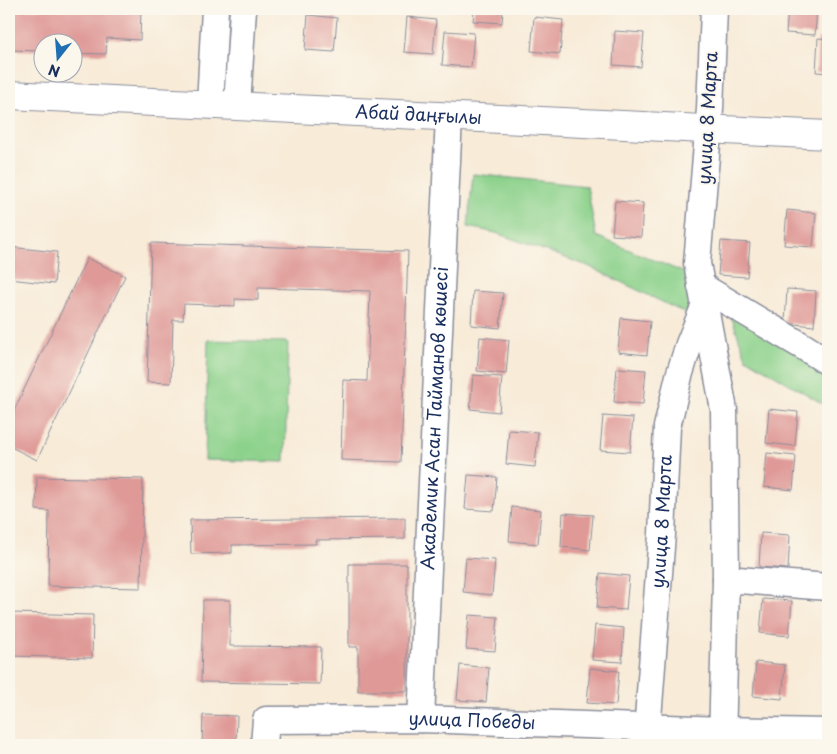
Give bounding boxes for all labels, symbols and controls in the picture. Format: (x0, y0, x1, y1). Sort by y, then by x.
north arrow (32, 32, 82, 82)
street label: улица 8 Марта (690, 51, 723, 185)
text: N (46, 59, 62, 83)
street label: Абай даңғылы (355, 97, 482, 130)
street label: Академик Асан Тайманов көшесі (413, 266, 454, 571)
street label: улица 8 Марта (643, 454, 678, 589)
street label: улица Победы (408, 704, 536, 735)

